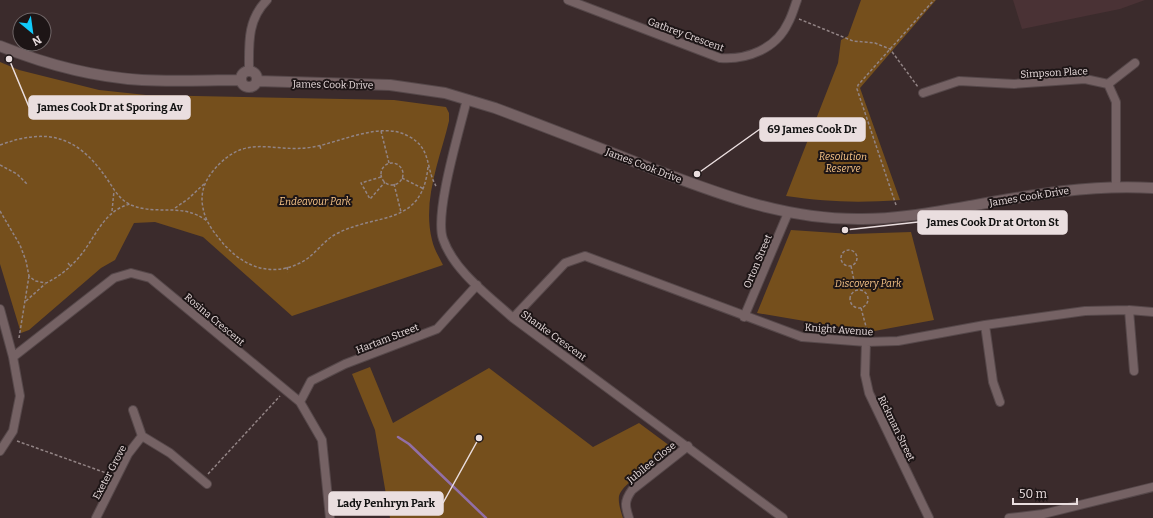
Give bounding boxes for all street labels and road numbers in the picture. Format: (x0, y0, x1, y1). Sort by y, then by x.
street label: Gathrey Crescent (646, 16, 726, 54)
street label: Simpson Place (1020, 65, 1088, 81)
street label: James Cook Drive (292, 78, 373, 92)
street label: James Cook Drive (603, 146, 683, 186)
street label: James Cook Drive (988, 185, 1070, 209)
street label: Orton Street (741, 232, 775, 290)
street label: Rosina Crescent (182, 291, 247, 349)
street label: Shanke Crescent (518, 308, 589, 364)
street label: Hartam Street (354, 321, 421, 356)
street label: Knight Avenue (804, 322, 874, 338)
street label: Rickman Street (875, 394, 917, 464)
street label: Jubilee Close (624, 440, 678, 487)
street label: Exeter Grove (91, 443, 129, 502)

